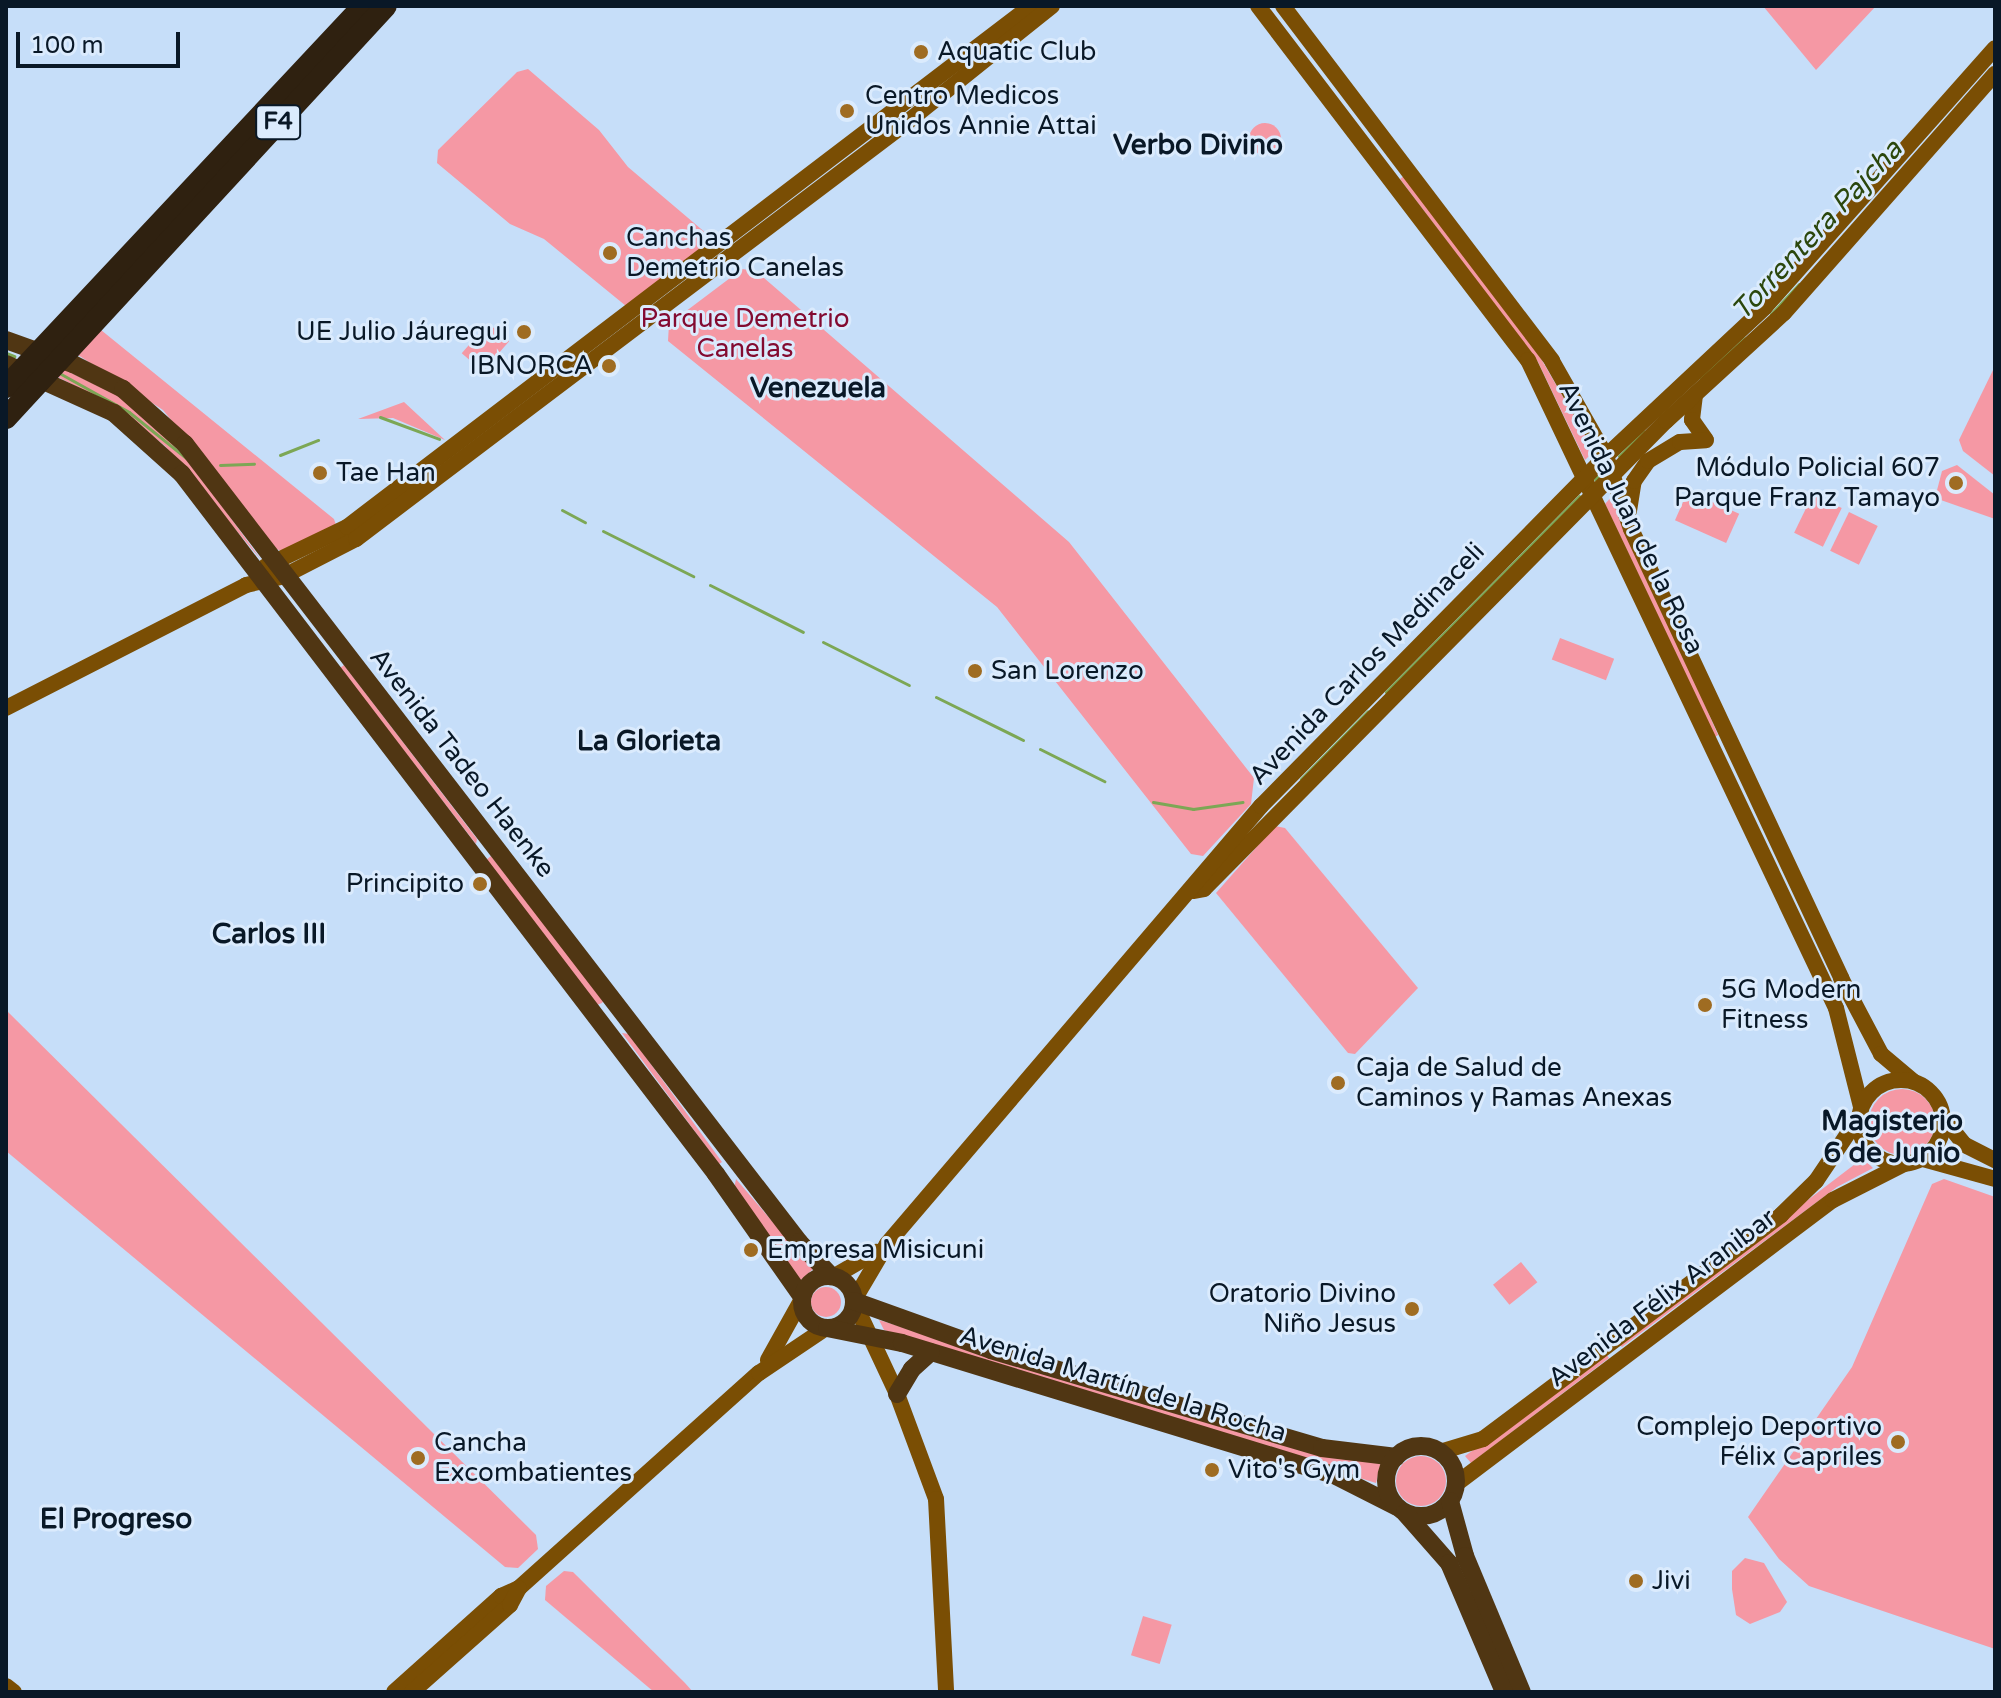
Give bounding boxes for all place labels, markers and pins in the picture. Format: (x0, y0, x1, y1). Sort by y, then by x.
place label: Aquatic Club (937, 36, 1096, 68)
marker: Aquatic Club (912, 43, 930, 61)
place label: Centro Medicos Unidos Annie Attai (865, 80, 1097, 142)
marker: Centro Medicos Unidos Annie Attai (836, 100, 858, 122)
place label: Canchas Demetrio Canelas (626, 222, 844, 284)
marker: Canchas Demetrio Canelas (601, 244, 619, 262)
place label: UE Julio Jáuregui (296, 316, 508, 348)
marker: UE Julio Jáuregui (515, 323, 533, 341)
place label: IBNORCA (470, 350, 593, 382)
marker: IBNORCA (600, 357, 618, 375)
place label: Módulo Policial 607 Parque Franz Tamayo (1674, 452, 1940, 514)
place label: Tae Han (336, 457, 436, 489)
marker: Tae Han (311, 464, 329, 482)
marker: Módulo Policial 607 Parque Franz Tamayo (1947, 474, 1965, 492)
place label: San Lorenzo (991, 655, 1144, 687)
marker: San Lorenzo (966, 662, 984, 680)
place label: Principito (346, 868, 464, 900)
marker: Principito (471, 875, 489, 893)
place label: 5G Modern Fitness (1721, 974, 1861, 1036)
marker: 5G Modern Fitness (1696, 996, 1714, 1014)
place label: Caja de Salud de Caminos y Ramas Anexas (1356, 1052, 1672, 1114)
marker: Caja de Salud de Caminos y Ramas Anexas (1327, 1072, 1349, 1094)
place label: Empresa Misicuni (767, 1234, 984, 1266)
marker: Empresa Misicuni (742, 1241, 760, 1259)
place label: Oratorio Divino Niño Jesus (1209, 1278, 1396, 1340)
marker: Oratorio Divino Niño Jesus (1403, 1300, 1421, 1318)
place label: Complejo Deportivo Félix Capriles (1636, 1411, 1882, 1472)
place label: Cancha Excombatientes (434, 1427, 632, 1488)
marker: Complejo Deportivo Félix Capriles (1889, 1433, 1907, 1451)
marker: Cancha Excombatientes (409, 1449, 427, 1467)
place label: Vito's Gym (1228, 1454, 1360, 1486)
marker: Vito's Gym (1203, 1461, 1221, 1479)
place label: Jivi (1652, 1565, 1691, 1597)
marker: Jivi (1627, 1572, 1645, 1590)

